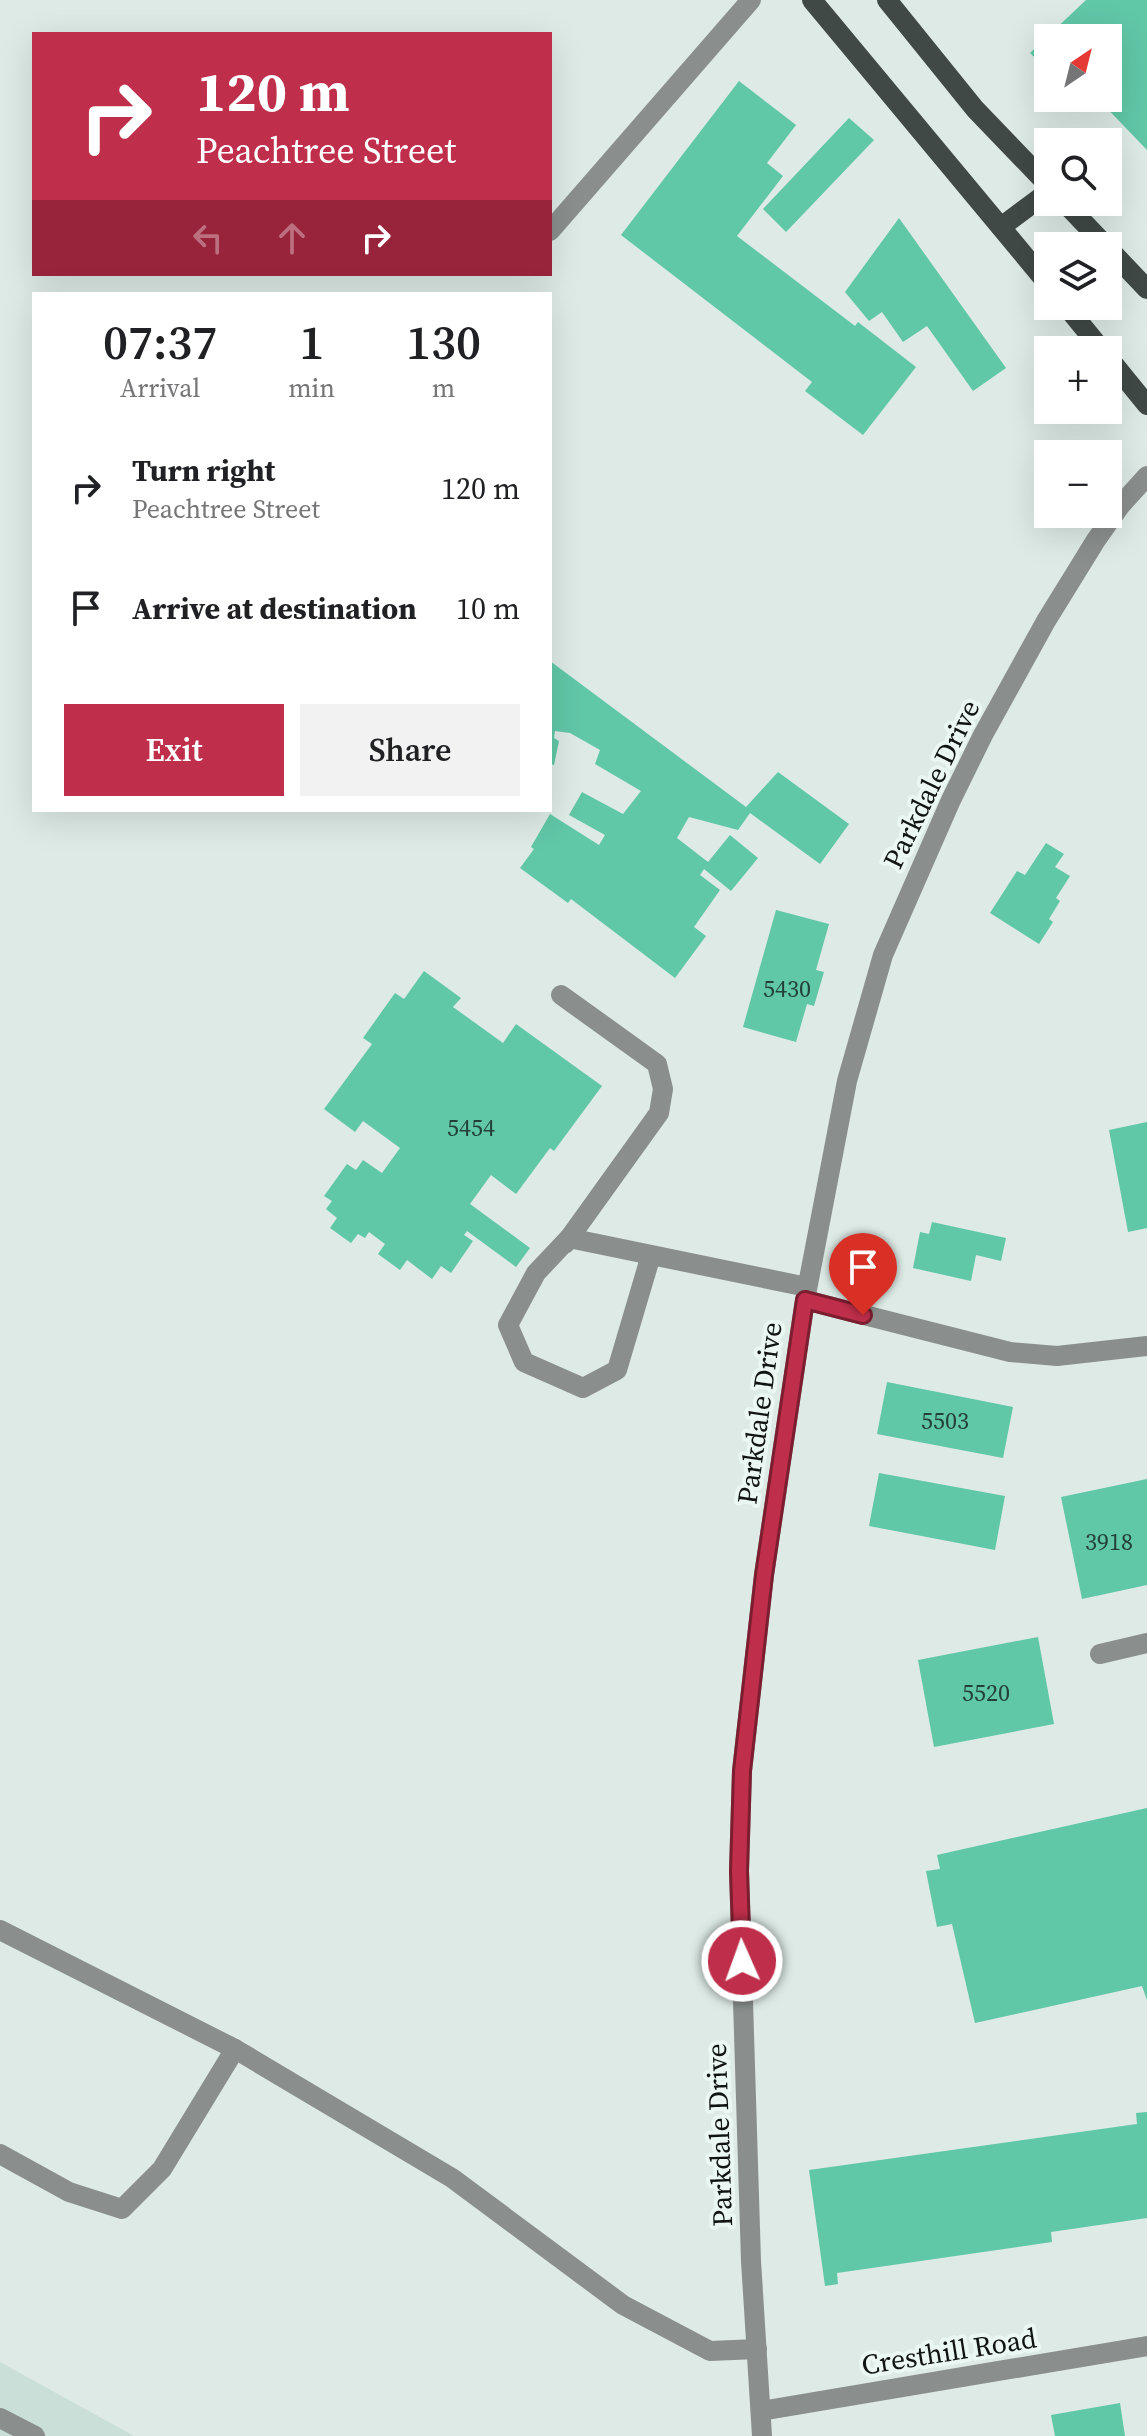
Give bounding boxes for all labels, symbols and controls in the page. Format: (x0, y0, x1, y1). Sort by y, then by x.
north arrow (1034, 24, 1122, 112)
map controls (1034, 24, 1122, 528)
text: 120 m (196, 53, 350, 130)
icon: right (64, 64, 168, 168)
text: Peachtree Street (196, 126, 456, 175)
button: search (1034, 128, 1122, 216)
icon: left (186, 216, 230, 260)
icon: ahead (270, 216, 314, 260)
icon: right (354, 216, 398, 260)
button: layers (1034, 232, 1122, 320)
text: 07:37 (103, 309, 217, 375)
text: 1 (299, 309, 324, 375)
text: 130 (406, 309, 481, 375)
button: + (1034, 336, 1122, 424)
text: Arrival (120, 370, 200, 406)
text: min (288, 370, 335, 406)
text: m (432, 370, 455, 406)
button: − (1034, 440, 1122, 528)
text: Turn right (132, 450, 275, 491)
icon: right (64, 466, 108, 510)
text: 120 m (441, 468, 520, 509)
text: Peachtree Street (132, 491, 320, 527)
icon: arrive (64, 586, 108, 630)
text: Arrive at destination (132, 588, 417, 629)
text: 10 m (456, 588, 520, 629)
street label: Parkdale Drive (874, 693, 988, 875)
button: Exit (64, 704, 284, 796)
button: Share (300, 704, 520, 796)
house number: 5430 (763, 972, 811, 1005)
house number: 5454 (447, 1111, 495, 1144)
pin (829, 1233, 897, 1315)
icon: arrive (841, 1245, 885, 1289)
street label: Parkdale Drive (727, 1320, 791, 1506)
house number: 5503 (921, 1404, 969, 1437)
house number: 3918 (1085, 1525, 1133, 1558)
house number: 5520 (962, 1676, 1010, 1709)
position arrow (700, 1919, 784, 2003)
street label: Parkdale Drive (697, 2043, 741, 2227)
street label: Cresthill Road (859, 2318, 1039, 2384)

